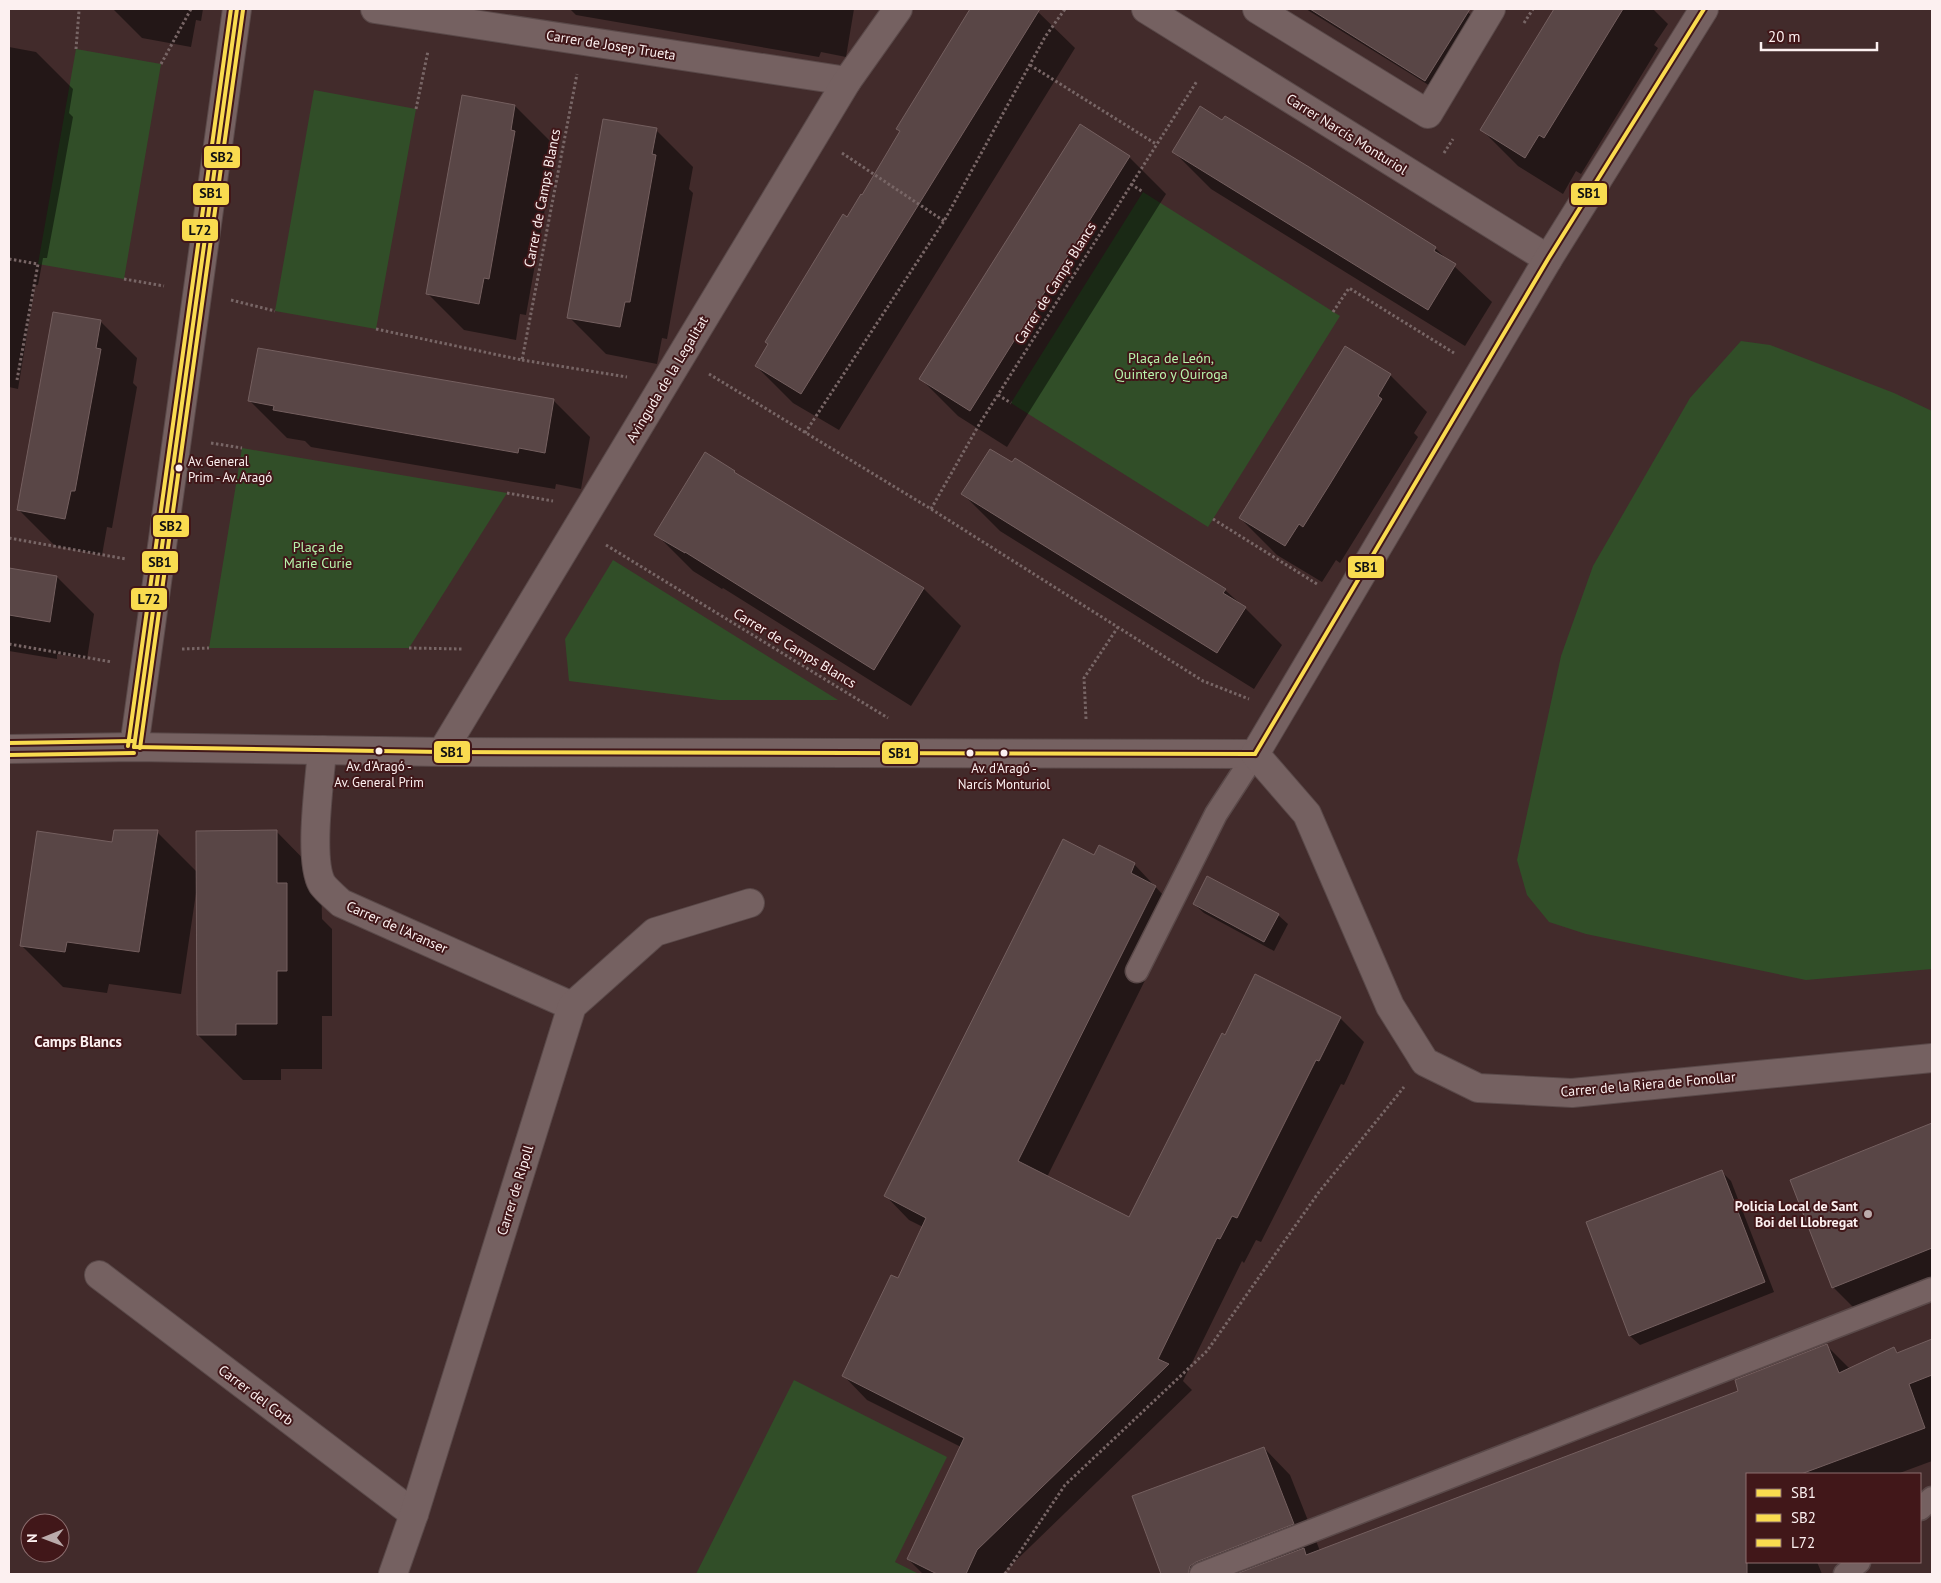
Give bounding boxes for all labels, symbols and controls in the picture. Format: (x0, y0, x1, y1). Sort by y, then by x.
scale bar (1761, 20, 1877, 52)
street label: Carrer de Josep Trueta (545, 26, 677, 64)
text: 20 m (1768, 27, 1801, 46)
street label: Carrer Narcís Monturiol (1283, 89, 1411, 179)
street label: Carrer de Camps Blancs (520, 127, 564, 269)
line badge: SB2 (203, 145, 241, 169)
text: SB2 (210, 148, 234, 166)
line badge: SB1 (192, 182, 230, 206)
line badge: SB1 (1570, 182, 1608, 206)
text: SB1 (199, 184, 223, 202)
text: SB1 (1577, 184, 1601, 202)
line badge: L72 (181, 218, 219, 242)
street label: Carrer de Camps Blancs (1010, 219, 1100, 347)
text: L72 (188, 221, 212, 239)
street label: Avinguda de la Legalitat (622, 312, 712, 446)
park label: Plaça de León, Quintero y Quiroga (1114, 349, 1228, 383)
place label: Av. General Prim - Av. Aragó (188, 453, 272, 486)
marker: Av. General Prim - Av. Aragó (174, 463, 184, 473)
line badge: SB2 (152, 514, 190, 538)
text: SB2 (159, 517, 183, 535)
park label: Plaça de Marie Curie (284, 538, 352, 572)
line badge: SB1 (141, 550, 179, 574)
text: SB1 (148, 553, 172, 571)
line badge: SB1 (1347, 555, 1385, 579)
text: SB1 (1354, 558, 1378, 576)
line badge: L72 (130, 587, 168, 611)
text: L72 (137, 590, 161, 608)
street label: Carrer de Camps Blancs (730, 604, 860, 692)
line badge: SB1 (433, 740, 471, 764)
line badge: SB1 (881, 741, 919, 765)
text: SB1 (440, 743, 464, 761)
text: SB1 (888, 744, 912, 762)
marker: Av. d'Aragó - Av. General Prim (374, 746, 384, 756)
unlabelled marker (965, 748, 975, 758)
marker: Av. d'Aragó - Narcís Monturiol (999, 748, 1009, 758)
place label: Av. d'Aragó - Av. General Prim (334, 758, 424, 791)
place label: Av. d'Aragó - Narcís Monturiol (958, 760, 1050, 793)
street label: Carrer de l'Aranser (344, 897, 451, 957)
district label: Camps Blancs (34, 1032, 122, 1051)
street label: Carrer de la Riera de Fonollar (1560, 1067, 1737, 1101)
street label: Carrer de Ripoll (493, 1143, 537, 1237)
place label: Policia Local de Sant Boi del Llobregat (1735, 1197, 1858, 1231)
marker: Policia Local de Sant Boi del Llobregat (1862, 1208, 1874, 1220)
street label: Carrer del Corb (215, 1361, 297, 1429)
legend (1746, 1473, 1921, 1563)
text: SB1 (1791, 1483, 1816, 1502)
text: SB2 (1791, 1508, 1816, 1527)
north arrow (20, 1513, 70, 1563)
text: N (23, 1533, 41, 1543)
text: L72 (1791, 1533, 1815, 1552)

